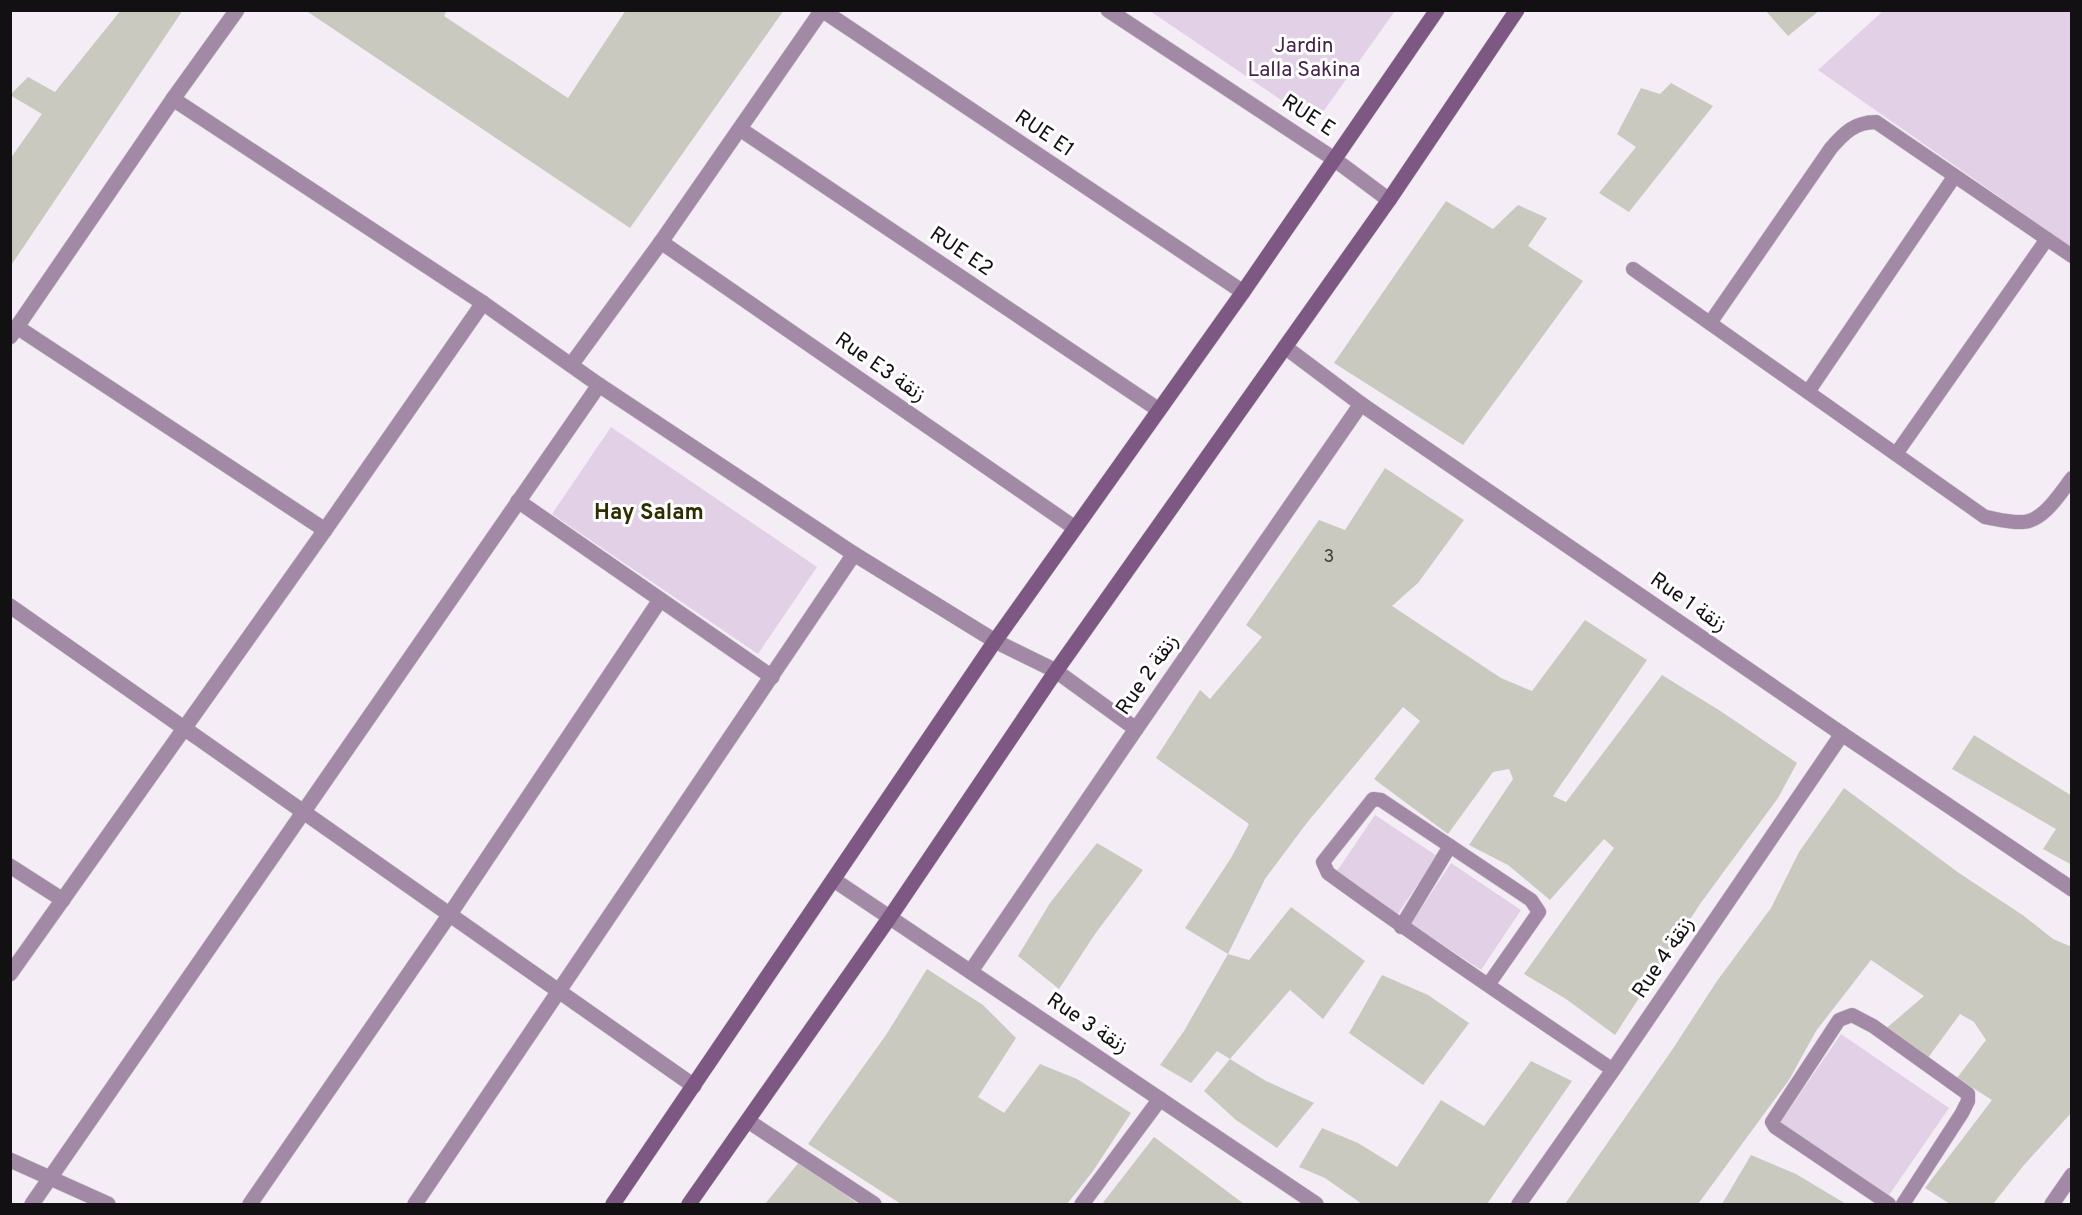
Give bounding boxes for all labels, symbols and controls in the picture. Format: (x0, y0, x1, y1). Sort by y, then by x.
park label: Jardin Lalla Sakina (1248, 33, 1360, 84)
street label: RUE E (1276, 89, 1340, 143)
street label: RUE E1 (1009, 104, 1079, 164)
street label: RUE E2 (924, 221, 998, 283)
street label: Rue E3 زنقة (829, 327, 931, 409)
district label: Hay Salam (594, 500, 704, 527)
house number: 3 (1324, 546, 1334, 569)
street label: Rue 1 زنقة (1644, 567, 1732, 639)
street label: Rue 2 زنقة (1110, 629, 1186, 721)
street label: Rue 4 زنقة (1627, 912, 1701, 1004)
street label: Rue 3 زنقة (1041, 987, 1133, 1061)

